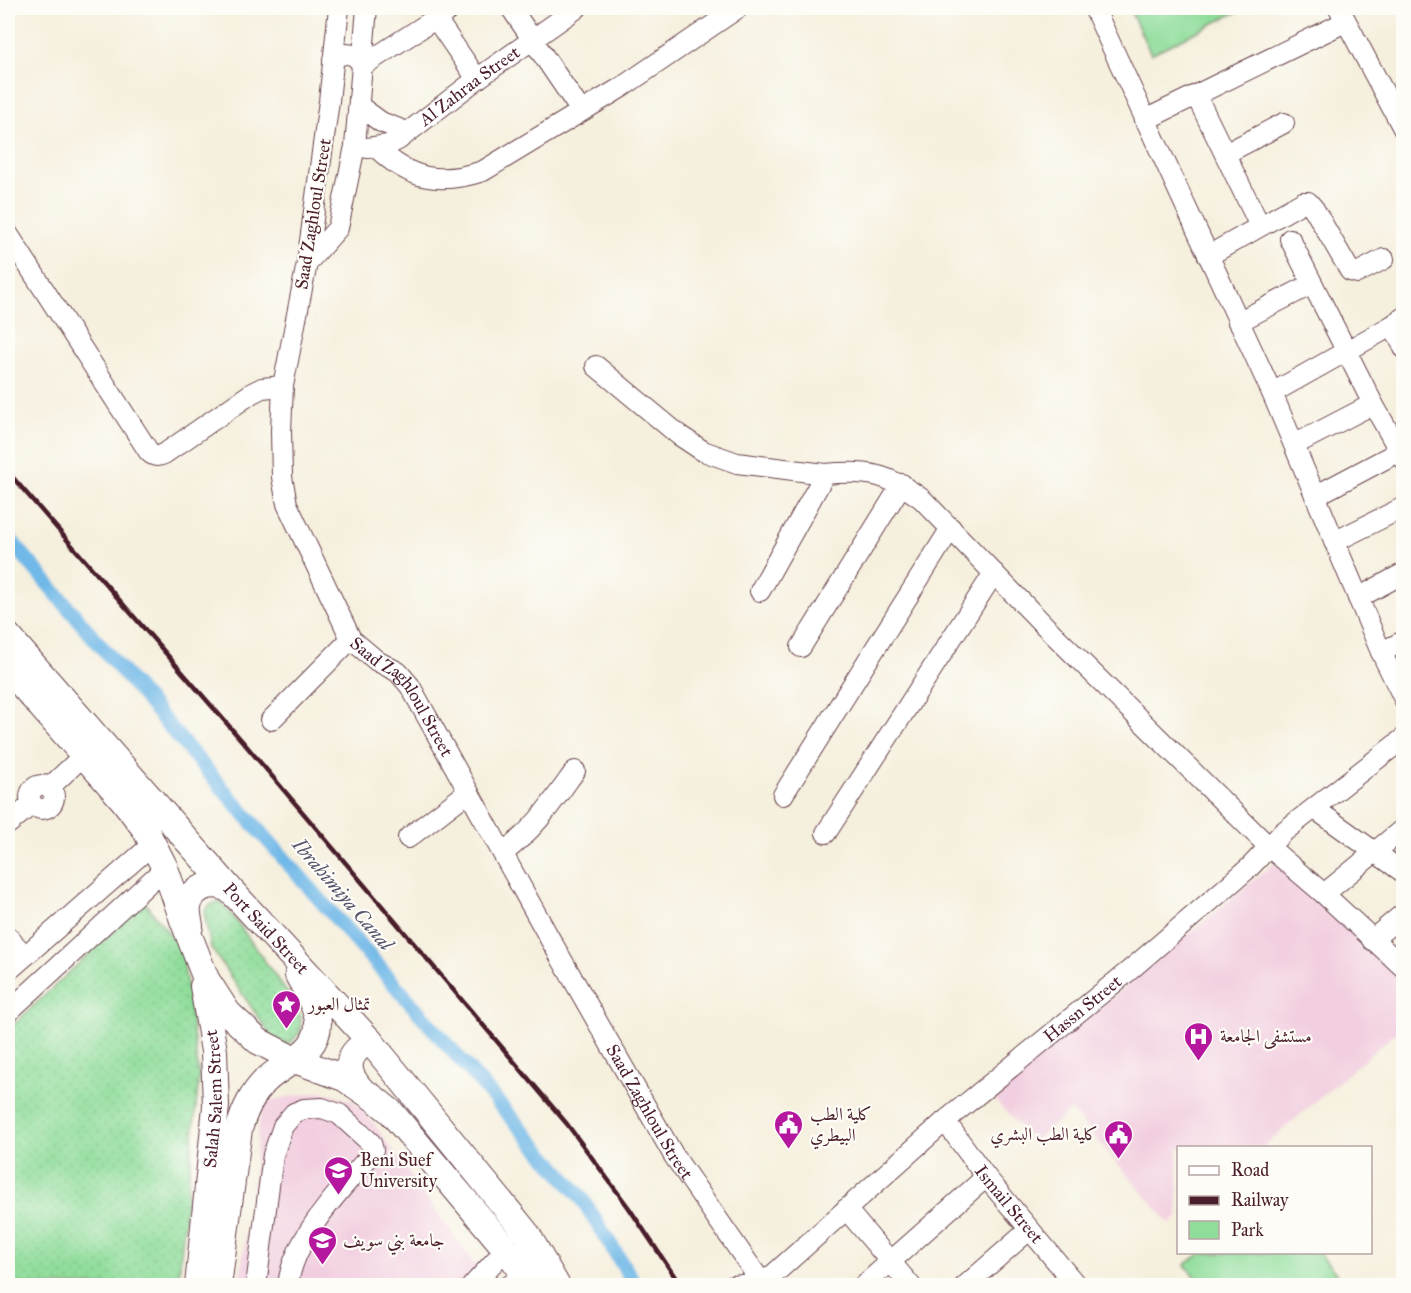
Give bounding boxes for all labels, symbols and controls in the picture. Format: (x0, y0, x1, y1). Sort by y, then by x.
street label: Al Zahraa Street (414, 41, 525, 131)
street label: Saad Zaghloul Street (290, 136, 337, 291)
street label: Saad Zaghloul Street (346, 632, 458, 761)
water label: Ibrahimiya Canal (287, 832, 399, 956)
street label: Port Said Street (218, 878, 314, 979)
street label: Hassn Street (1039, 970, 1127, 1047)
place icon: تمثال العبور (271, 988, 303, 1030)
place label: تمثال العبور (306, 993, 371, 1015)
hospital icon: مستشفى الجامعة (1183, 1020, 1215, 1062)
place label: مستشفى الجامعة (1220, 1025, 1312, 1049)
street label: Salah Salem Street (199, 1028, 227, 1169)
street label: Saad Zaghloul Street (601, 1040, 698, 1184)
place label: كلية الطب البيطري (810, 1103, 872, 1150)
public building icon: كلية الطب البيطري (773, 1108, 805, 1150)
public building icon: كلية الطب البشري (1103, 1118, 1135, 1160)
place label: كلية الطب البشري (990, 1123, 1098, 1149)
legend (1177, 1146, 1372, 1254)
place label: Beni Suef University (360, 1149, 438, 1192)
school or university icon: Beni Suef University (323, 1154, 355, 1196)
text: Road (1231, 1159, 1269, 1181)
street label: Ismail Street (970, 1161, 1048, 1248)
text: Railway (1231, 1189, 1289, 1211)
text: Park (1231, 1219, 1264, 1241)
school or university icon: جامعة بني سويف (306, 1224, 338, 1266)
place label: جامعة بني سويف (343, 1229, 445, 1256)

